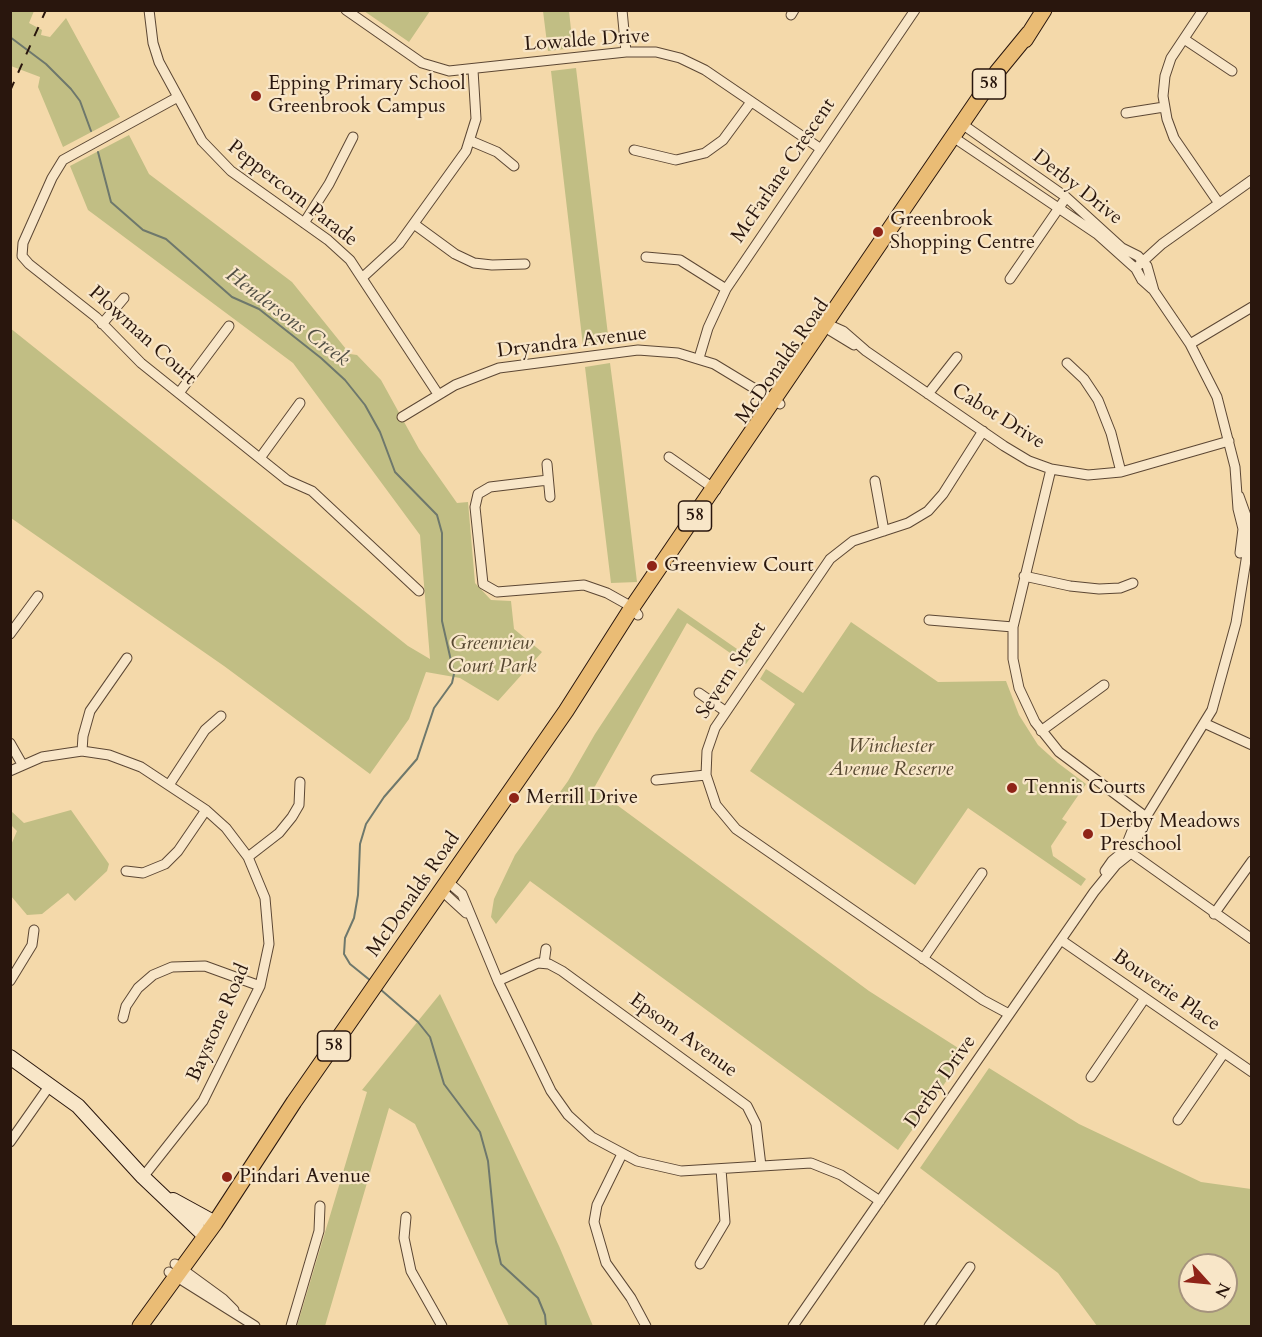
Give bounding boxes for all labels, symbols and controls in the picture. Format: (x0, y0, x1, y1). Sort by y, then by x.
street label: Lowalde Drive (523, 25, 651, 57)
road number: 58 (972, 69, 1006, 99)
place label: Epping Primary School Greenbrook Campus (268, 72, 466, 119)
marker: Epping Primary School Greenbrook Campus (249, 89, 263, 103)
street label: McFarlane Crescent (727, 94, 841, 248)
street label: Peppercorn Parade (222, 136, 362, 252)
street label: Derby Drive (1027, 145, 1127, 231)
place label: Greenbrook Shopping Centre (890, 208, 1035, 255)
marker: Greenbrook Shopping Centre (871, 225, 885, 239)
water label: Hendersons Creek (220, 263, 354, 373)
street label: Plowman Court (83, 281, 201, 391)
street label: McDonalds Road (731, 295, 835, 429)
street label: Dryandra Avenue (496, 322, 648, 364)
street label: Cabot Drive (947, 379, 1049, 455)
road number: 58 (678, 501, 712, 531)
place label: Greenview Court (664, 554, 814, 578)
marker: Greenview Court (645, 559, 659, 573)
street label: Severn Street (692, 618, 772, 724)
park label: Greenview Court Park (448, 632, 536, 679)
park label: Winchester Avenue Reserve (829, 735, 953, 782)
place label: Tennis Courts (1024, 776, 1146, 800)
marker: Tennis Courts (1005, 781, 1019, 795)
place label: Merrill Drive (526, 786, 638, 810)
marker: Merrill Drive (507, 791, 521, 805)
place label: Derby Meadows Preschool (1100, 810, 1240, 857)
marker: Derby Meadows Preschool (1081, 827, 1095, 841)
street label: McDonalds Road (362, 828, 466, 962)
street label: Bouverie Place (1108, 945, 1224, 1037)
street label: Baystone Road (182, 960, 256, 1086)
street label: Epsom Avenue (624, 989, 742, 1083)
road number: 58 (318, 1031, 350, 1061)
street label: Derby Drive (900, 1031, 982, 1133)
place label: Pindari Avenue (239, 1165, 370, 1189)
marker: Pindari Avenue (220, 1170, 234, 1184)
north arrow (1178, 1253, 1238, 1313)
text: N (1209, 1279, 1235, 1301)

